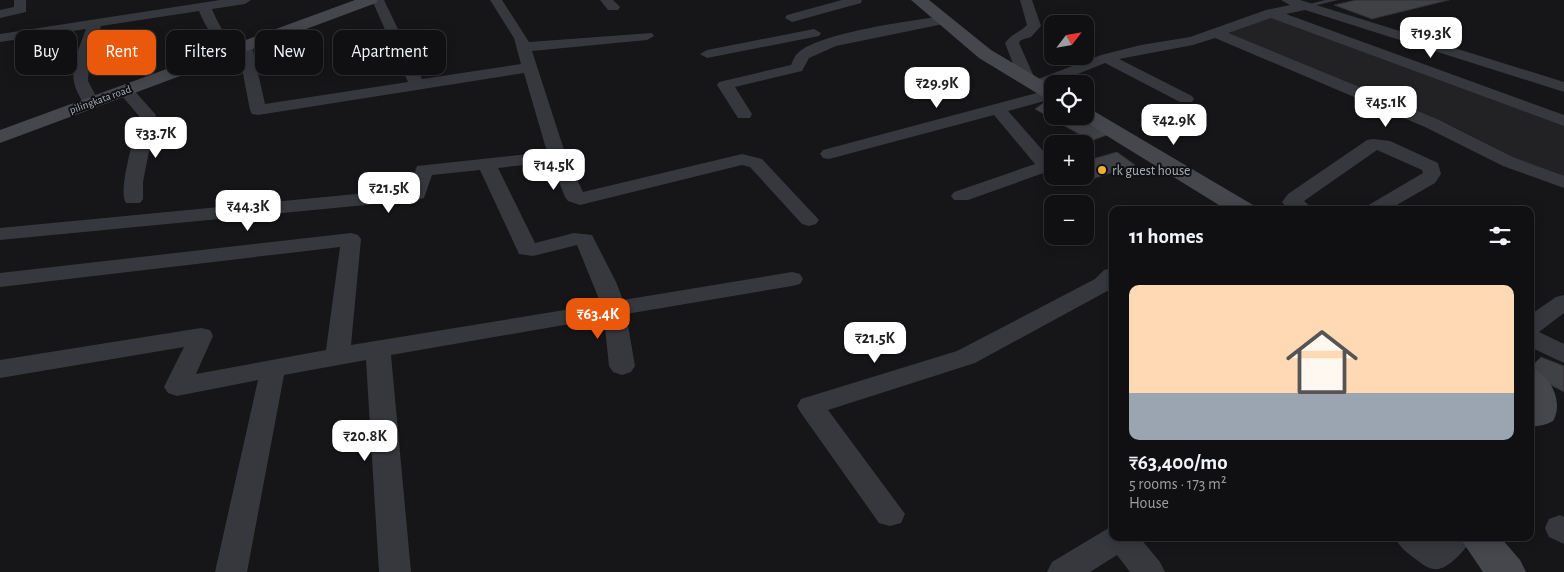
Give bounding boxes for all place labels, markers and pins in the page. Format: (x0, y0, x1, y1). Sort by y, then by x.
pin: ₹19.3K (1390, 17, 1472, 59)
pin: ₹29.9K (896, 66, 978, 109)
pin: ₹45.1K (1345, 86, 1427, 128)
pin: ₹42.9K (1133, 104, 1215, 146)
pin: ₹33.7K (115, 116, 197, 159)
pin: ₹14.5K (513, 148, 595, 191)
marker: rk guest house (1096, 164, 1108, 176)
place label: rk guest house (1112, 164, 1191, 178)
pin: ₹21.5K (348, 172, 430, 214)
pin: ₹44.3K (207, 190, 289, 232)
pin: ₹63.4K (557, 298, 639, 340)
pin: ₹21.5K (834, 322, 916, 364)
pin: ₹20.8K (324, 420, 406, 462)

